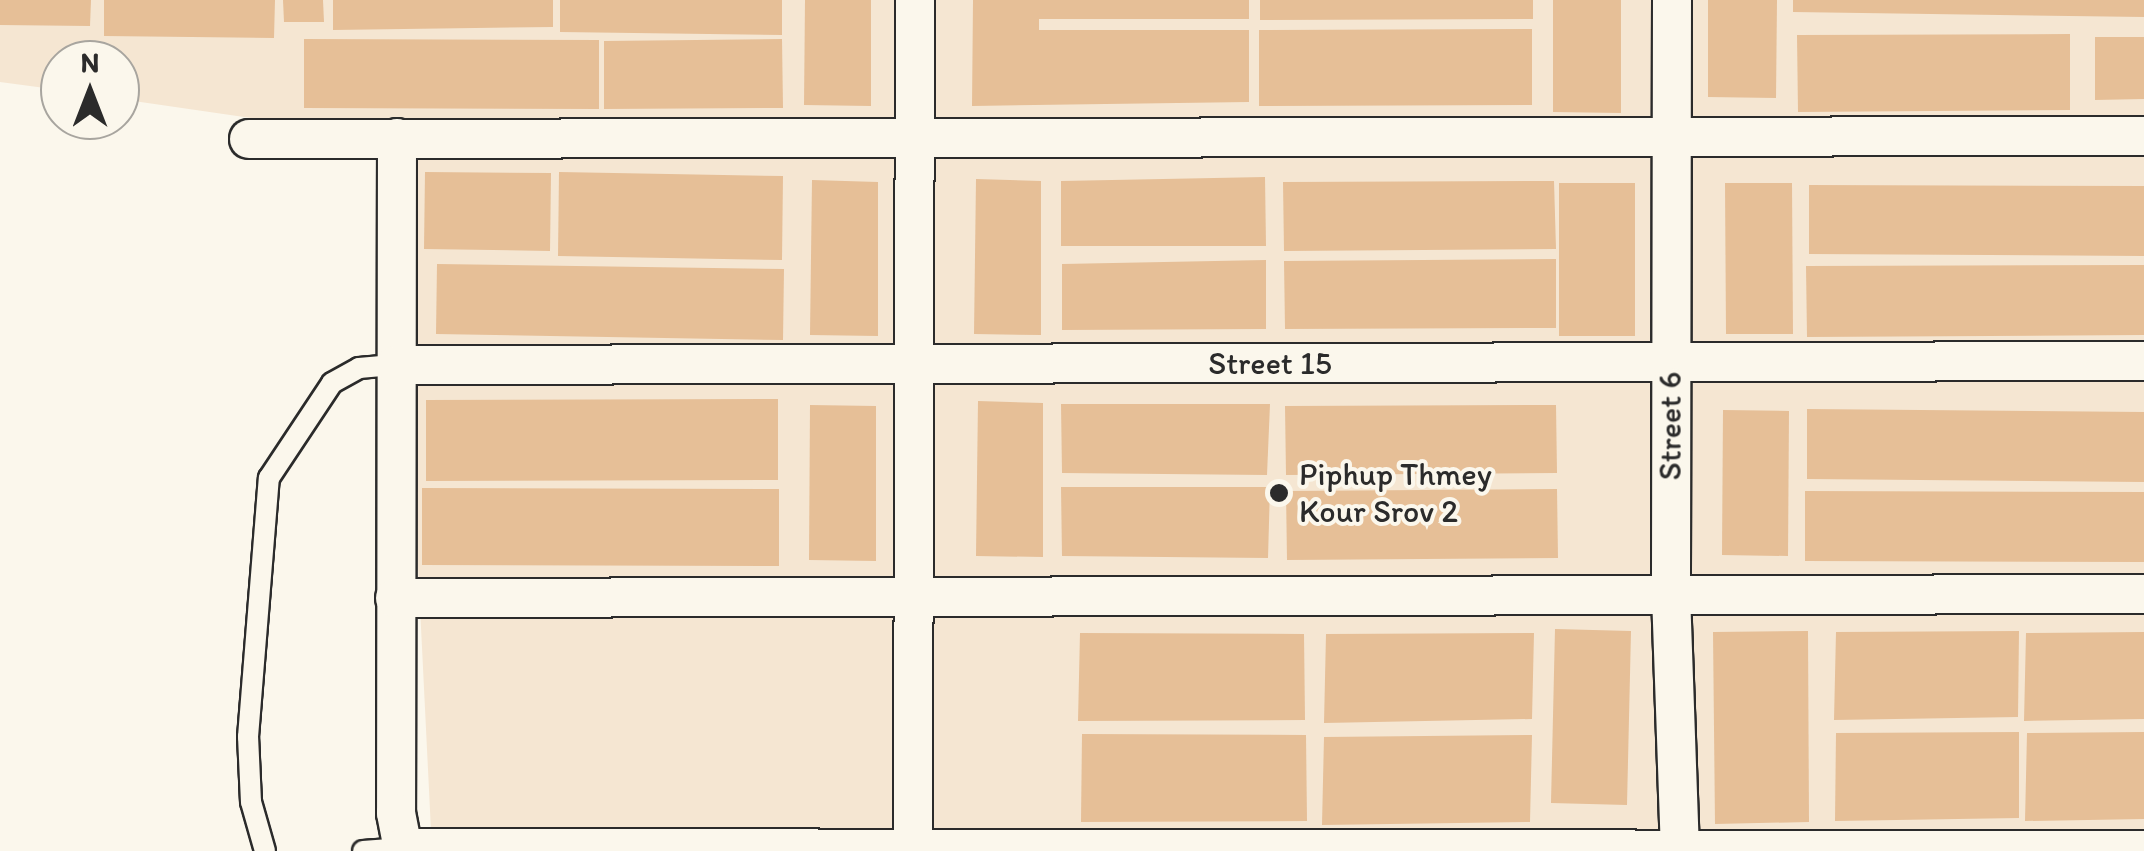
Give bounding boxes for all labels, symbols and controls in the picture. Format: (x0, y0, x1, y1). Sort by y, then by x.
north arrow (40, 40, 140, 140)
text: N (81, 45, 99, 79)
street label: Street 15 (1208, 344, 1332, 382)
street label: Street 6 (1651, 372, 1689, 480)
place label: Piphup Thmey Kour Srov 2 (1299, 456, 1492, 531)
marker: Piphup Thmey Kour Srov 2 (1268, 482, 1290, 504)

